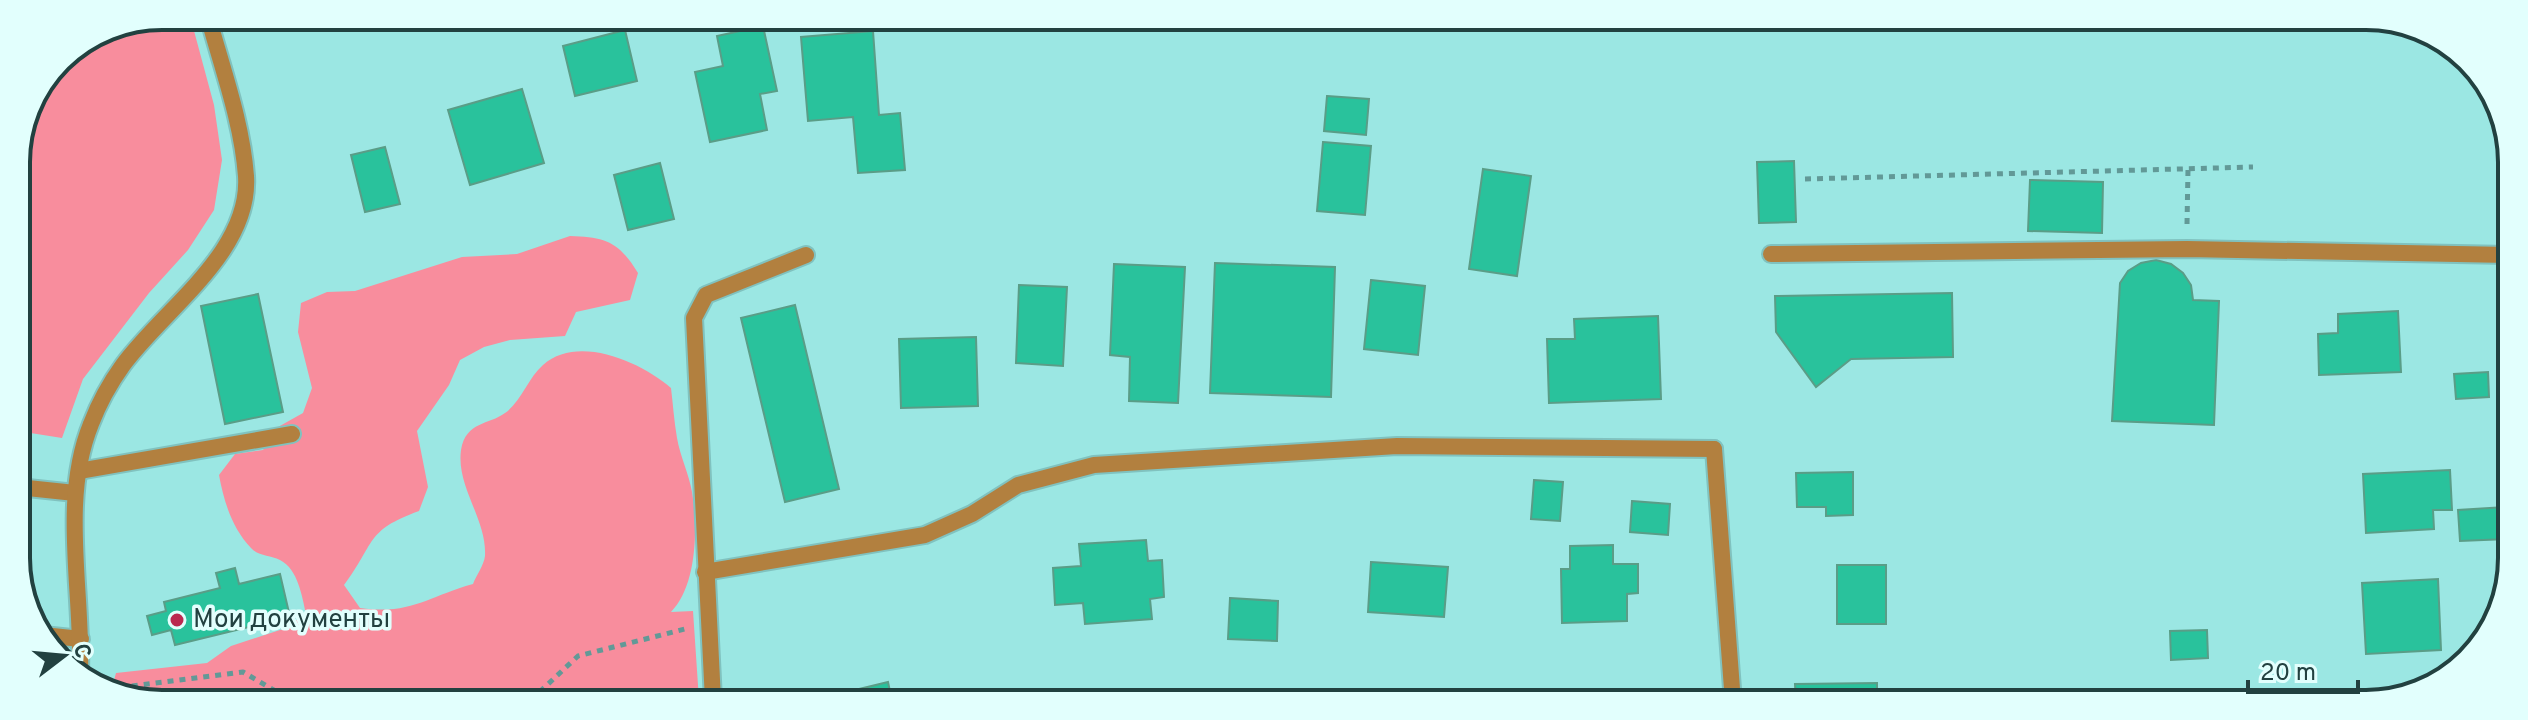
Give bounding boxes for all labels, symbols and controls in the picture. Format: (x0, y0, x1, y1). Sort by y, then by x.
place label: Мои документы (193, 604, 390, 637)
marker: Мои документы (168, 611, 186, 629)
north arrow (24, 616, 104, 696)
text: С (66, 641, 96, 662)
scale bar (2248, 644, 2358, 694)
text: 20 m (2260, 659, 2316, 689)

